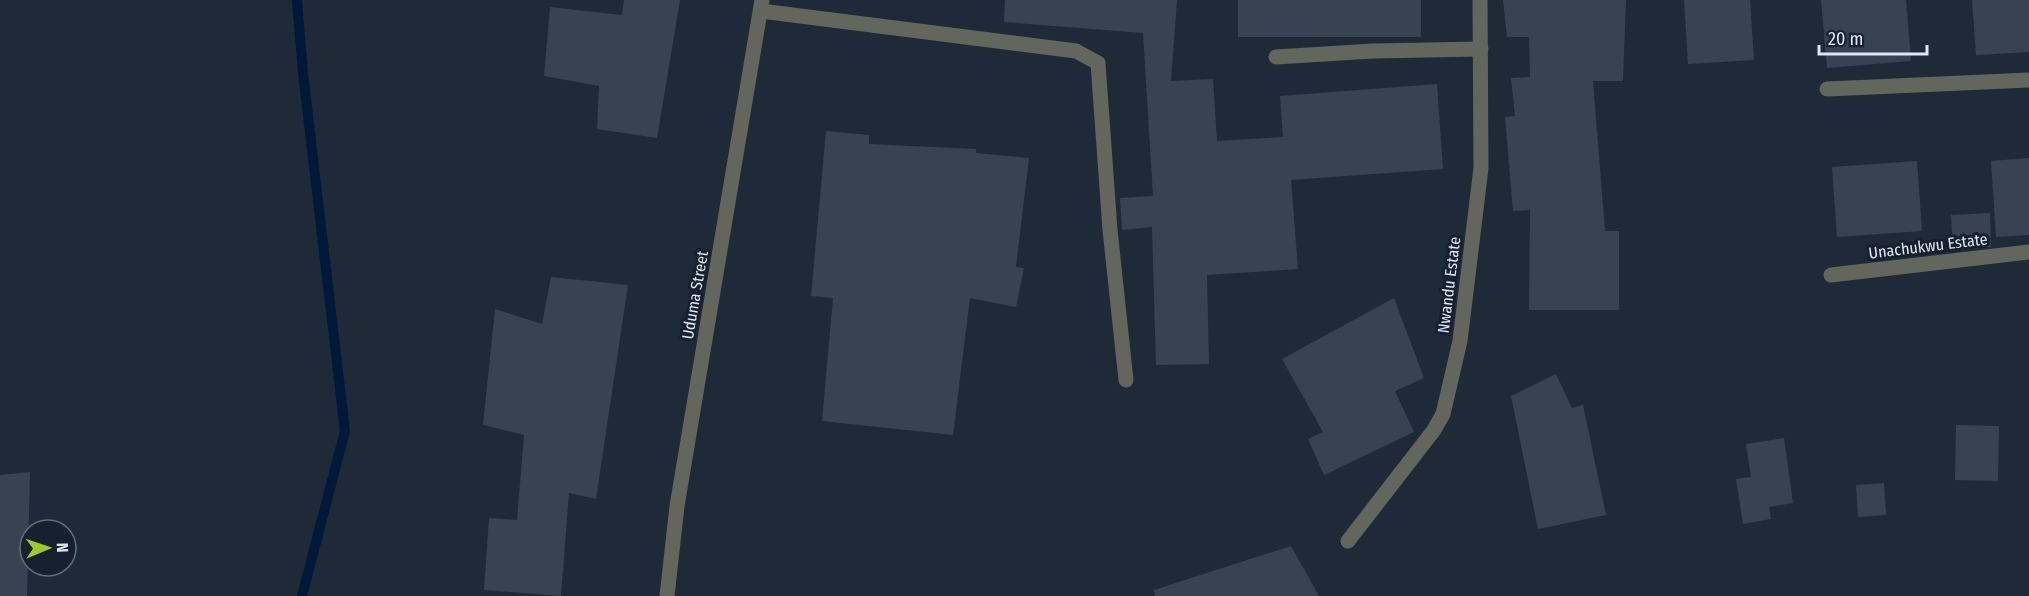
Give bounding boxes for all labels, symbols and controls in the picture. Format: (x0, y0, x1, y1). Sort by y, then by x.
scale bar (1819, 18, 1927, 56)
text: 20 m (1828, 28, 1863, 50)
street label: Unachukwu Estate (1868, 229, 1989, 263)
street label: Nwandu Estate (1434, 236, 1464, 334)
street label: Uduma Street (678, 248, 712, 341)
north arrow (18, 518, 78, 578)
text: N (53, 542, 72, 553)

